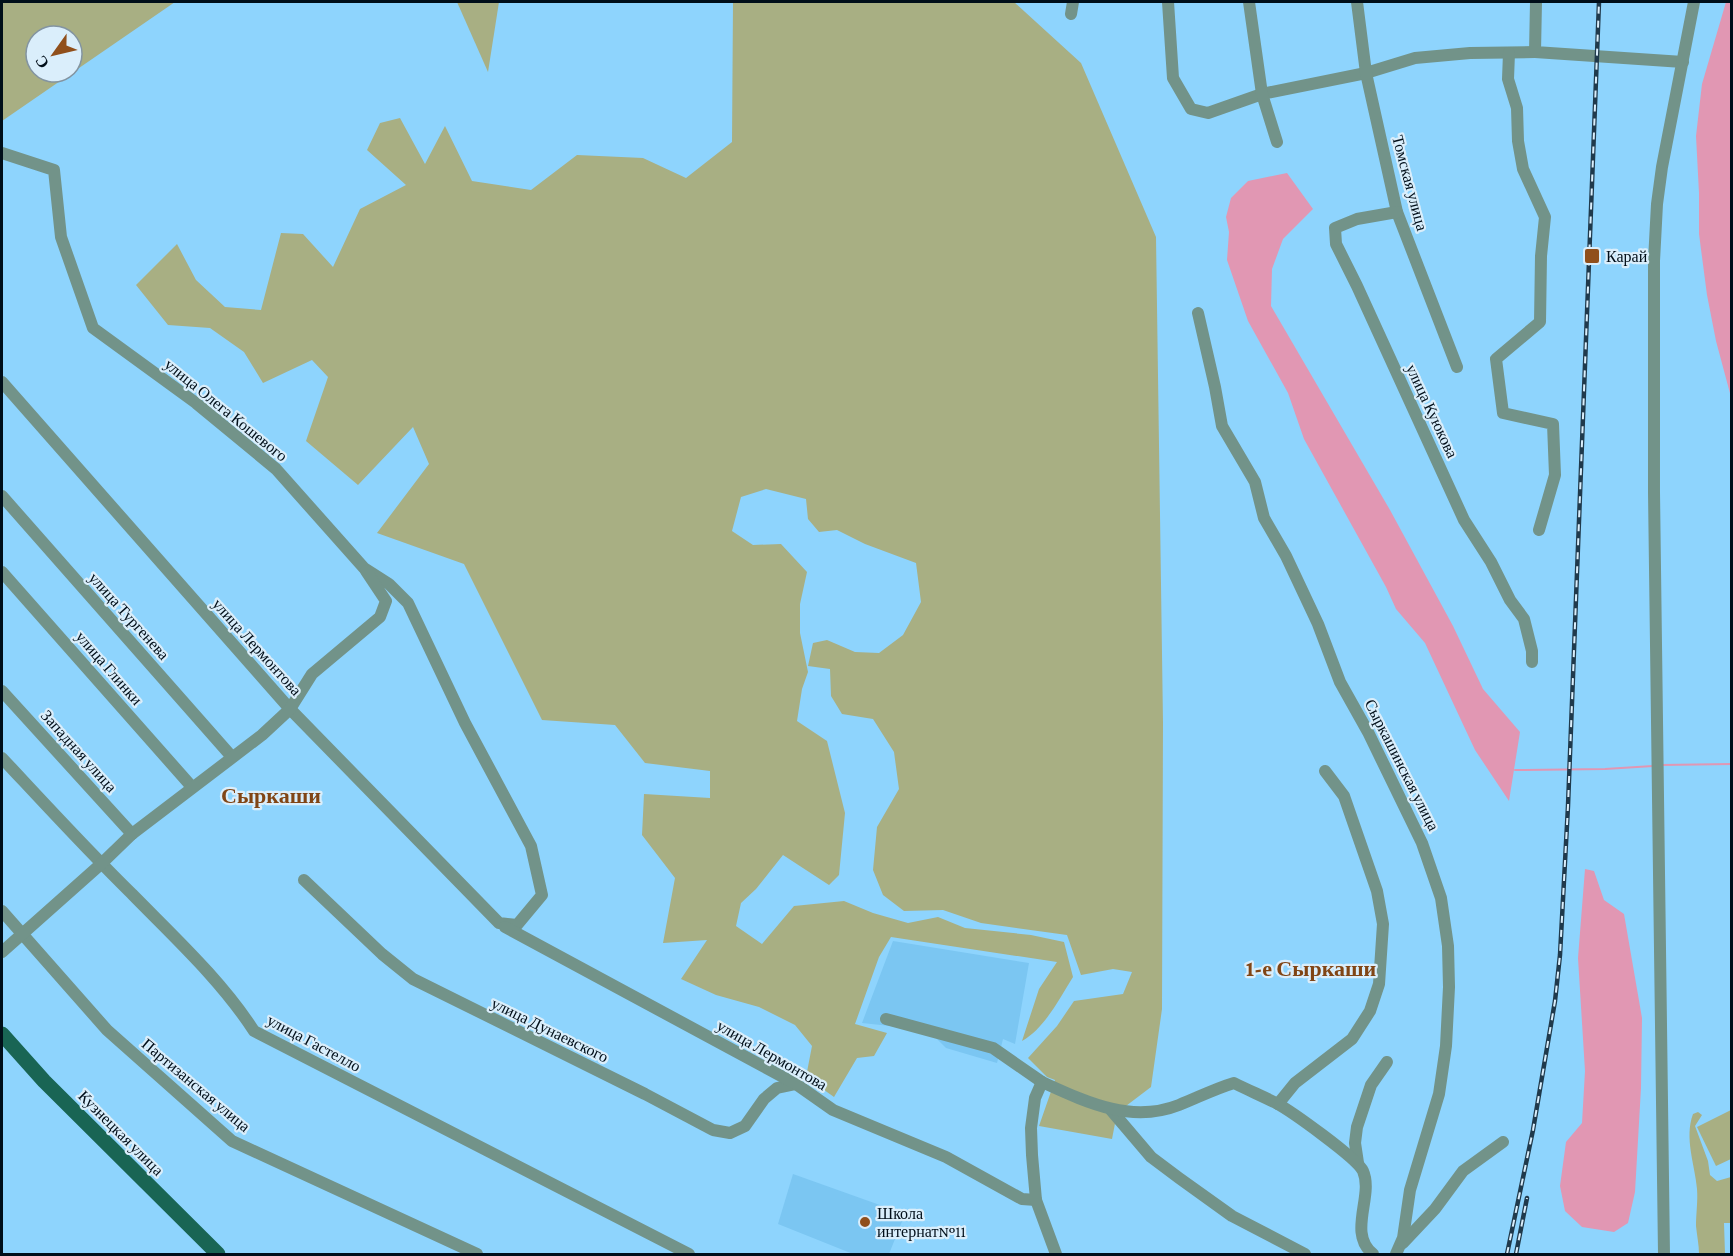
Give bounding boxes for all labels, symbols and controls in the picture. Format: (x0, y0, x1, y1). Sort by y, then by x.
north arrow (24, 24, 84, 84)
text: С (32, 53, 52, 72)
street label: Томская улица (1388, 133, 1431, 233)
marker: Карай (1583, 247, 1601, 265)
place label: Карай (1606, 248, 1648, 266)
street label: улица Олега Кошевого (161, 355, 291, 465)
street label: улица Куюкова (1402, 361, 1461, 461)
street label: улица Тургенева (85, 569, 172, 664)
street label: улица Лермонтова (208, 595, 305, 699)
street label: улица Глинки (72, 628, 146, 709)
street label: Сыркашинская улица (1361, 696, 1443, 834)
street label: Западная улица (37, 707, 120, 796)
district label: Сыркаши (221, 783, 321, 808)
district label: 1-е Сыркаши (1246, 956, 1377, 981)
street label: улица Дунаевского (488, 994, 611, 1067)
street label: улица Гастелло (264, 1011, 364, 1076)
street label: улица Лермонтова (714, 1017, 830, 1094)
street label: Партизанская улица (138, 1035, 253, 1136)
street label: Кузнецкая улица (75, 1087, 167, 1179)
place label: Школа интернат№11 (877, 1205, 966, 1241)
marker: Школа интернат№11 (858, 1215, 872, 1229)

